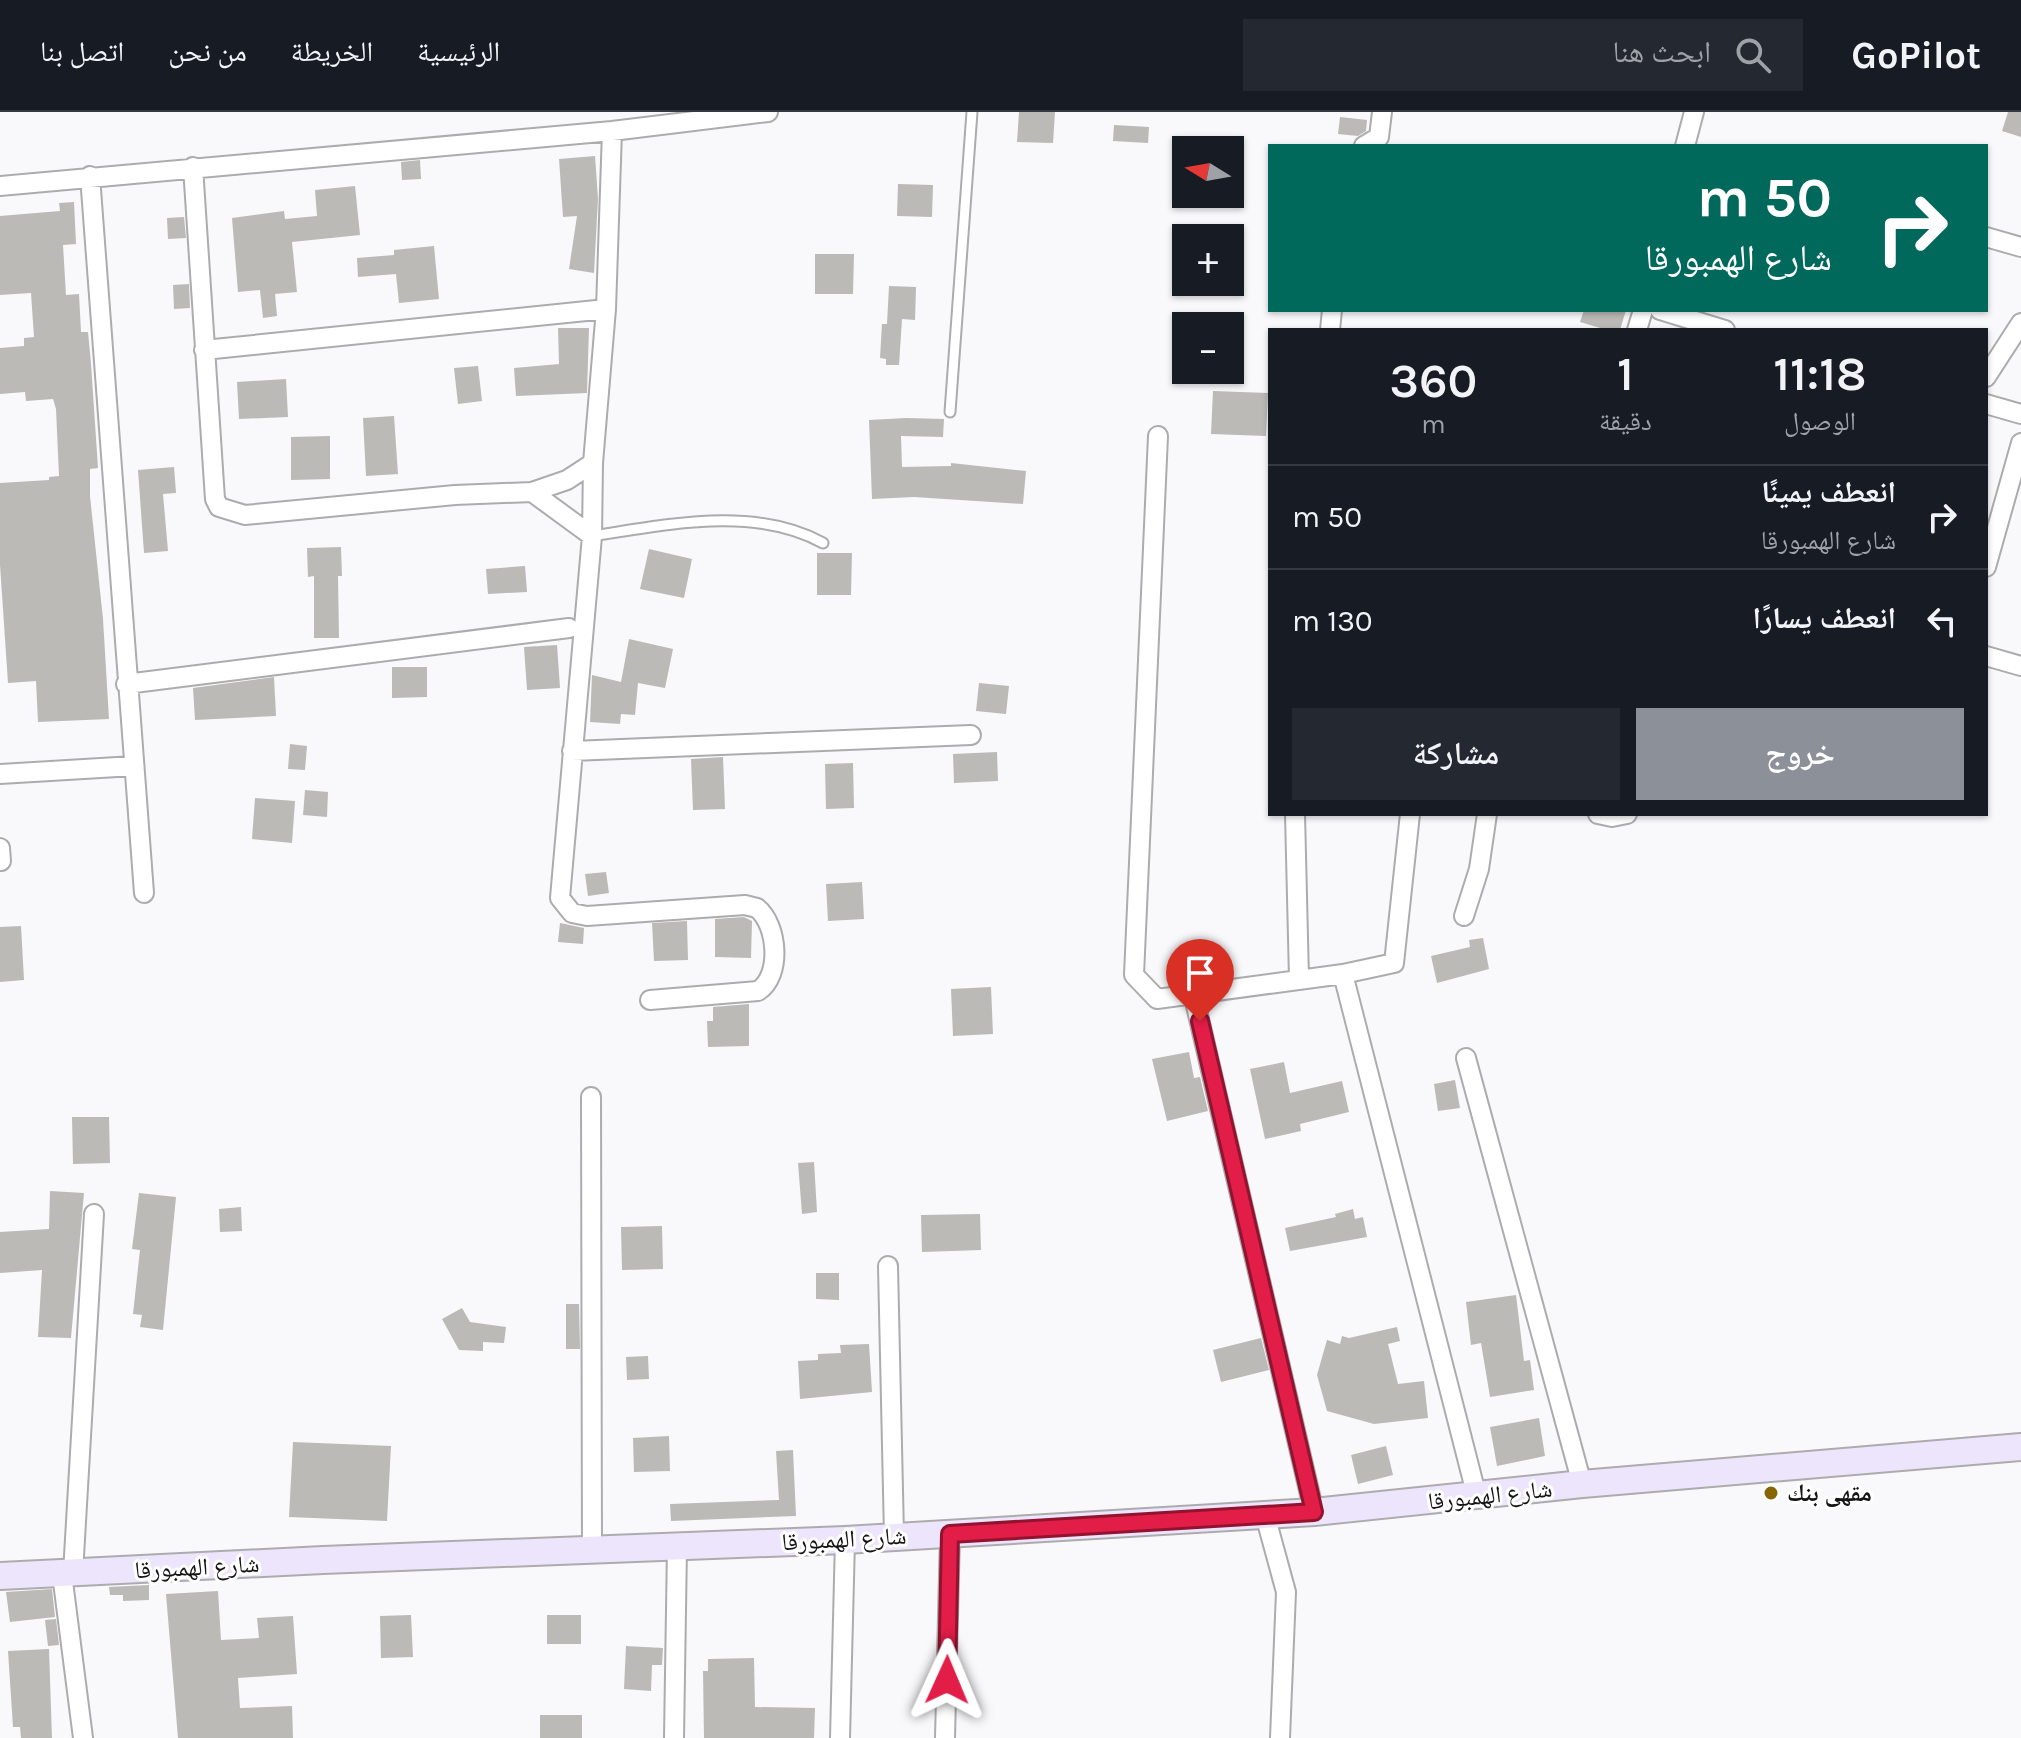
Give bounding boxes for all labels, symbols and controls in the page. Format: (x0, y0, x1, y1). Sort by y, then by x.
search box (1243, 19, 1803, 91)
icon: search (1731, 33, 1775, 77)
text: GoPilot (1851, 33, 1981, 78)
text: ابحث هنا (1613, 34, 1711, 70)
text: اتصل بنا (40, 35, 124, 68)
text: من نحن (168, 35, 247, 68)
text: الخريطة (291, 35, 373, 68)
text: الرئيسية (417, 35, 500, 68)
north arrow (1172, 136, 1244, 208)
map controls (1172, 136, 1244, 384)
text: 50 m (1697, 165, 1832, 230)
icon: right (1860, 176, 1964, 280)
button: + (1172, 224, 1244, 296)
text: شارع الهمبورقا (1645, 237, 1832, 279)
button: − (1172, 312, 1244, 384)
text: 1 (1617, 346, 1634, 402)
text: 11:18 (1773, 346, 1867, 402)
text: 360 (1389, 353, 1477, 409)
text: دقيقة (1599, 406, 1652, 437)
text: الوصول (1784, 406, 1856, 437)
text: m (1421, 409, 1446, 440)
text: انعطف يمينًا (1761, 474, 1896, 510)
icon: right (1920, 495, 1964, 539)
text: 50 m (1292, 499, 1362, 535)
text: شارع الهمبورقا (1761, 525, 1896, 556)
icon: left (1920, 599, 1964, 643)
text: انعطف يسارًا (1752, 600, 1896, 636)
text: 130 m (1292, 603, 1373, 639)
button: مشاركة (1292, 708, 1620, 800)
button: خروج (1636, 708, 1964, 800)
pin (1166, 939, 1234, 1021)
icon: arrive (1178, 951, 1222, 995)
street label: شارع الهمبورقا (1426, 1475, 1554, 1516)
place label: مقهى بنك (1787, 1479, 1872, 1507)
marker: مقهى بنك (1762, 1484, 1780, 1502)
street label: شارع الهمبورقا (781, 1522, 907, 1557)
street label: شارع الهمبورقا (134, 1550, 260, 1585)
position arrow (905, 1638, 989, 1722)

